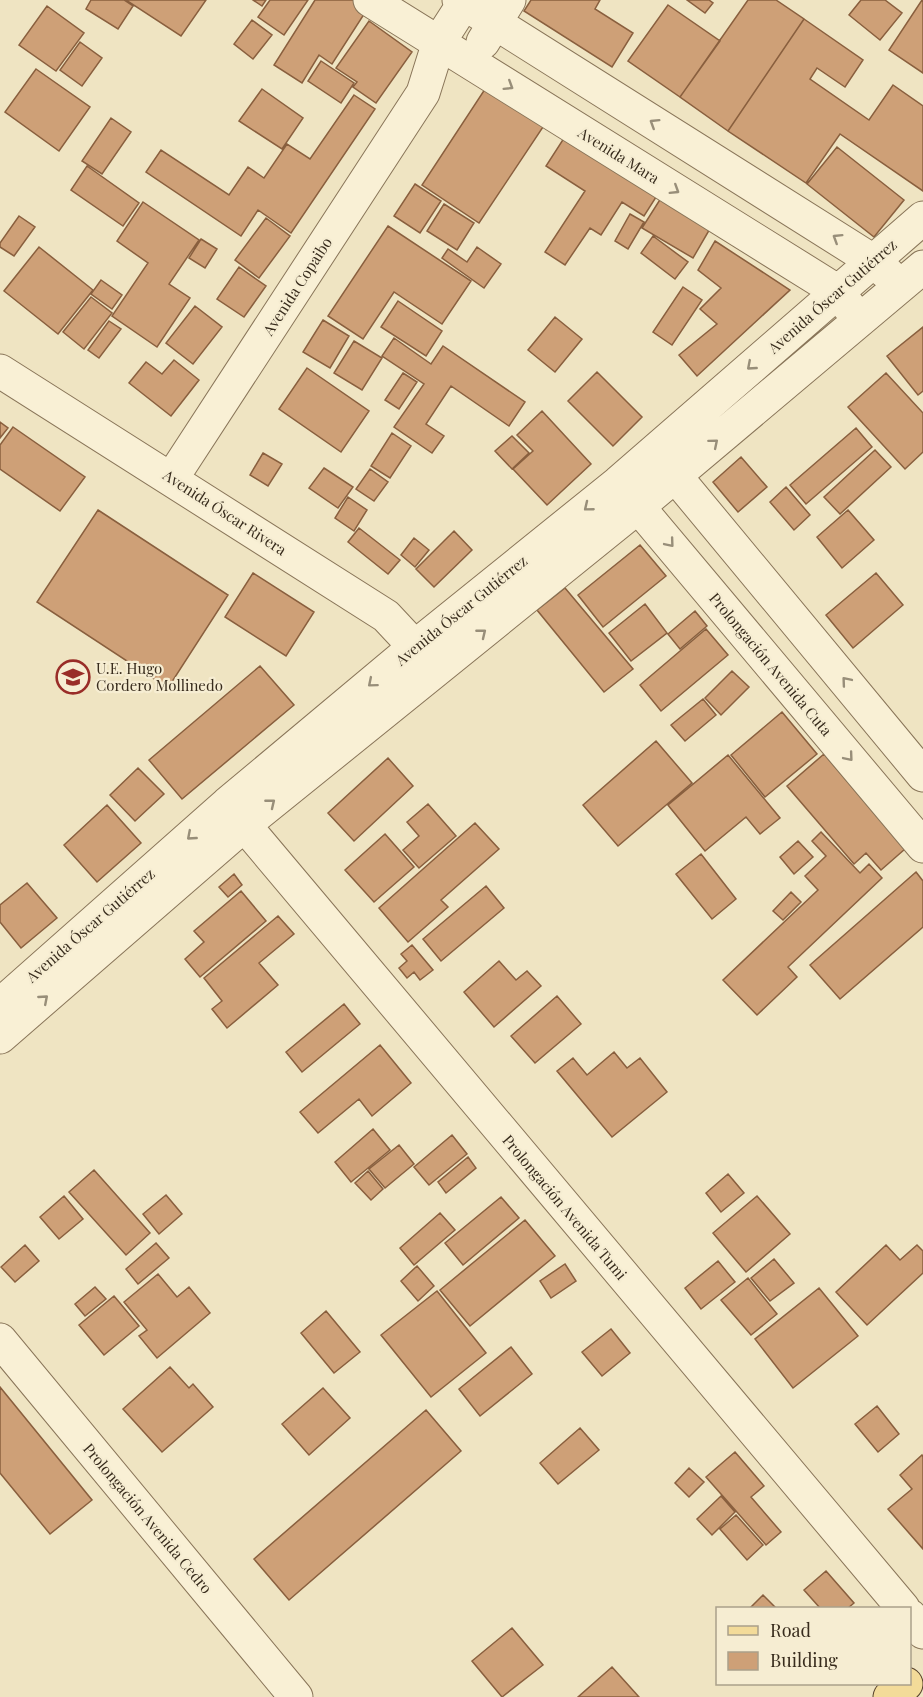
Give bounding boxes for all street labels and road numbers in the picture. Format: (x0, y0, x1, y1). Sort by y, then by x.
street label: Avenida Mara (574, 122, 664, 188)
street label: Avenida Copaibo (257, 233, 336, 340)
street label: Avenida Óscar Gutiérrez (763, 235, 901, 358)
street label: Avenida Óscar Rivera (159, 464, 291, 560)
street label: Avenida Óscar Gutiérrez (390, 551, 531, 670)
street label: Prolongación Avenida Cuta (705, 588, 837, 740)
street label: Avenida Óscar Gutiérrez (21, 864, 159, 987)
street label: Prolongación Avenida Tumi (498, 1130, 632, 1284)
street label: Prolongación Avenida Cedro (79, 1439, 217, 1597)

